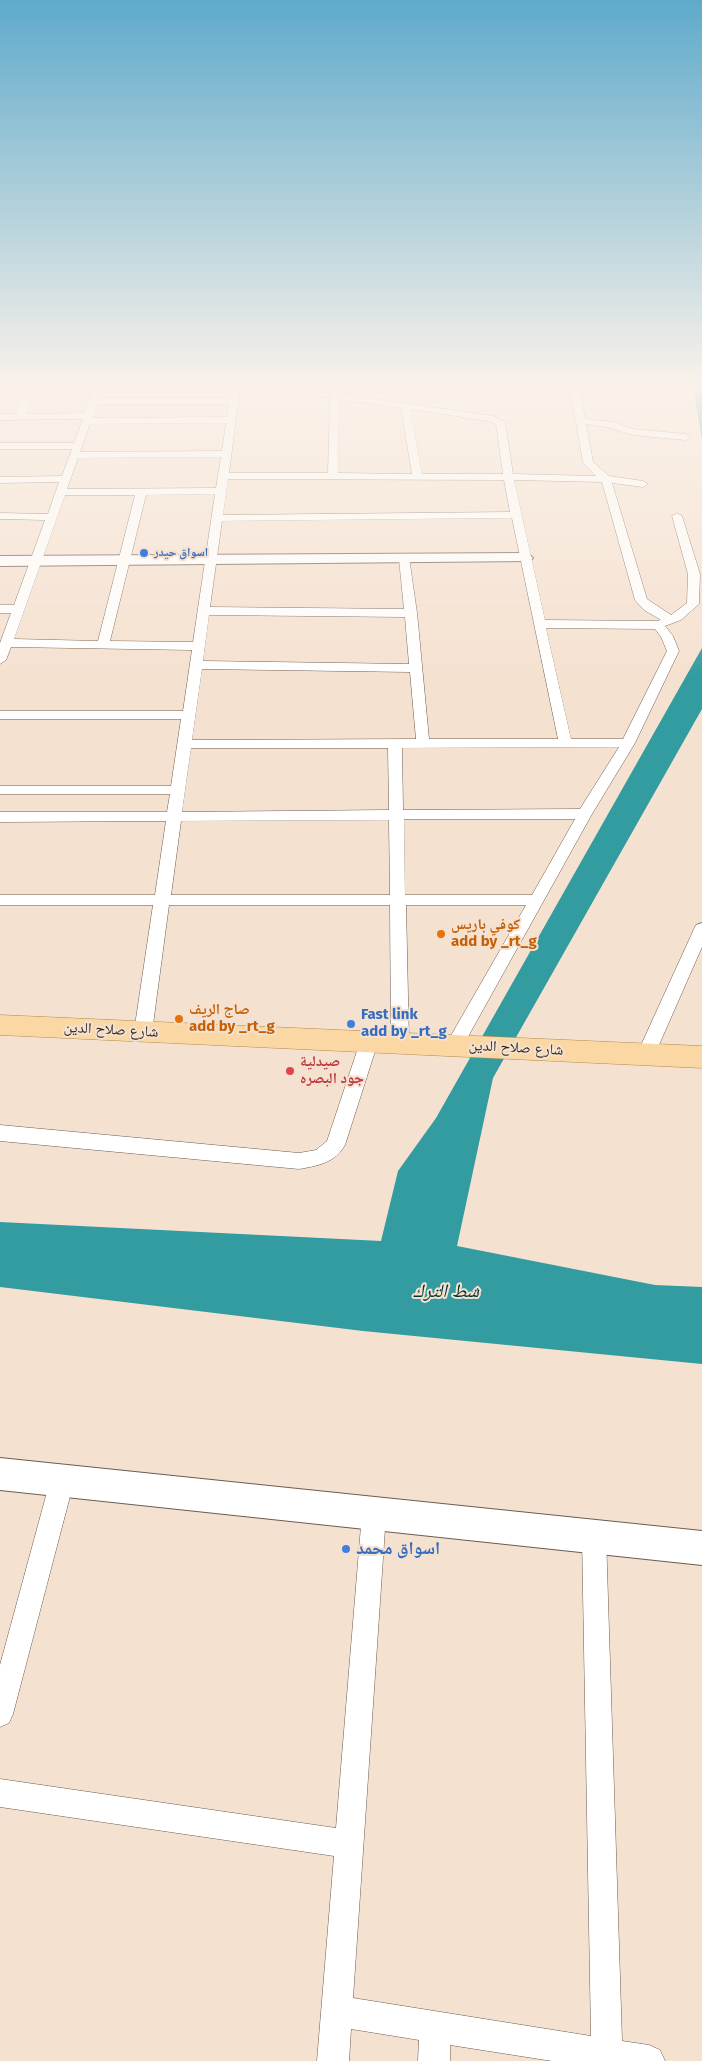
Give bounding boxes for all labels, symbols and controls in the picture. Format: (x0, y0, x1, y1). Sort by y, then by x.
place label: اسواق حيدر (154, 546, 208, 560)
marker: اسواق حيدر (138, 547, 150, 559)
place label: كوفي باريس add by _rt_g (451, 916, 537, 951)
marker: كوفي باريس add by _rt_g (435, 928, 447, 940)
place label: صاج الريف add by _rt_g (189, 1001, 275, 1036)
place label: Fast link add by _rt_g (361, 1006, 447, 1041)
marker: صاج الريف add by _rt_g (173, 1013, 185, 1025)
marker: Fast link add by _rt_g (345, 1018, 357, 1030)
street label: شارع صلاح الدين (63, 1019, 159, 1041)
street label: شارع صلاح الدين (468, 1037, 564, 1059)
place label: صيدلية جود البصره (300, 1053, 364, 1088)
marker: صيدلية جود البصره (284, 1065, 296, 1077)
water label: شط الترك (413, 1281, 479, 1303)
place label: اسواق محمد (356, 1538, 440, 1560)
marker: اسواق محمد (340, 1543, 352, 1555)

